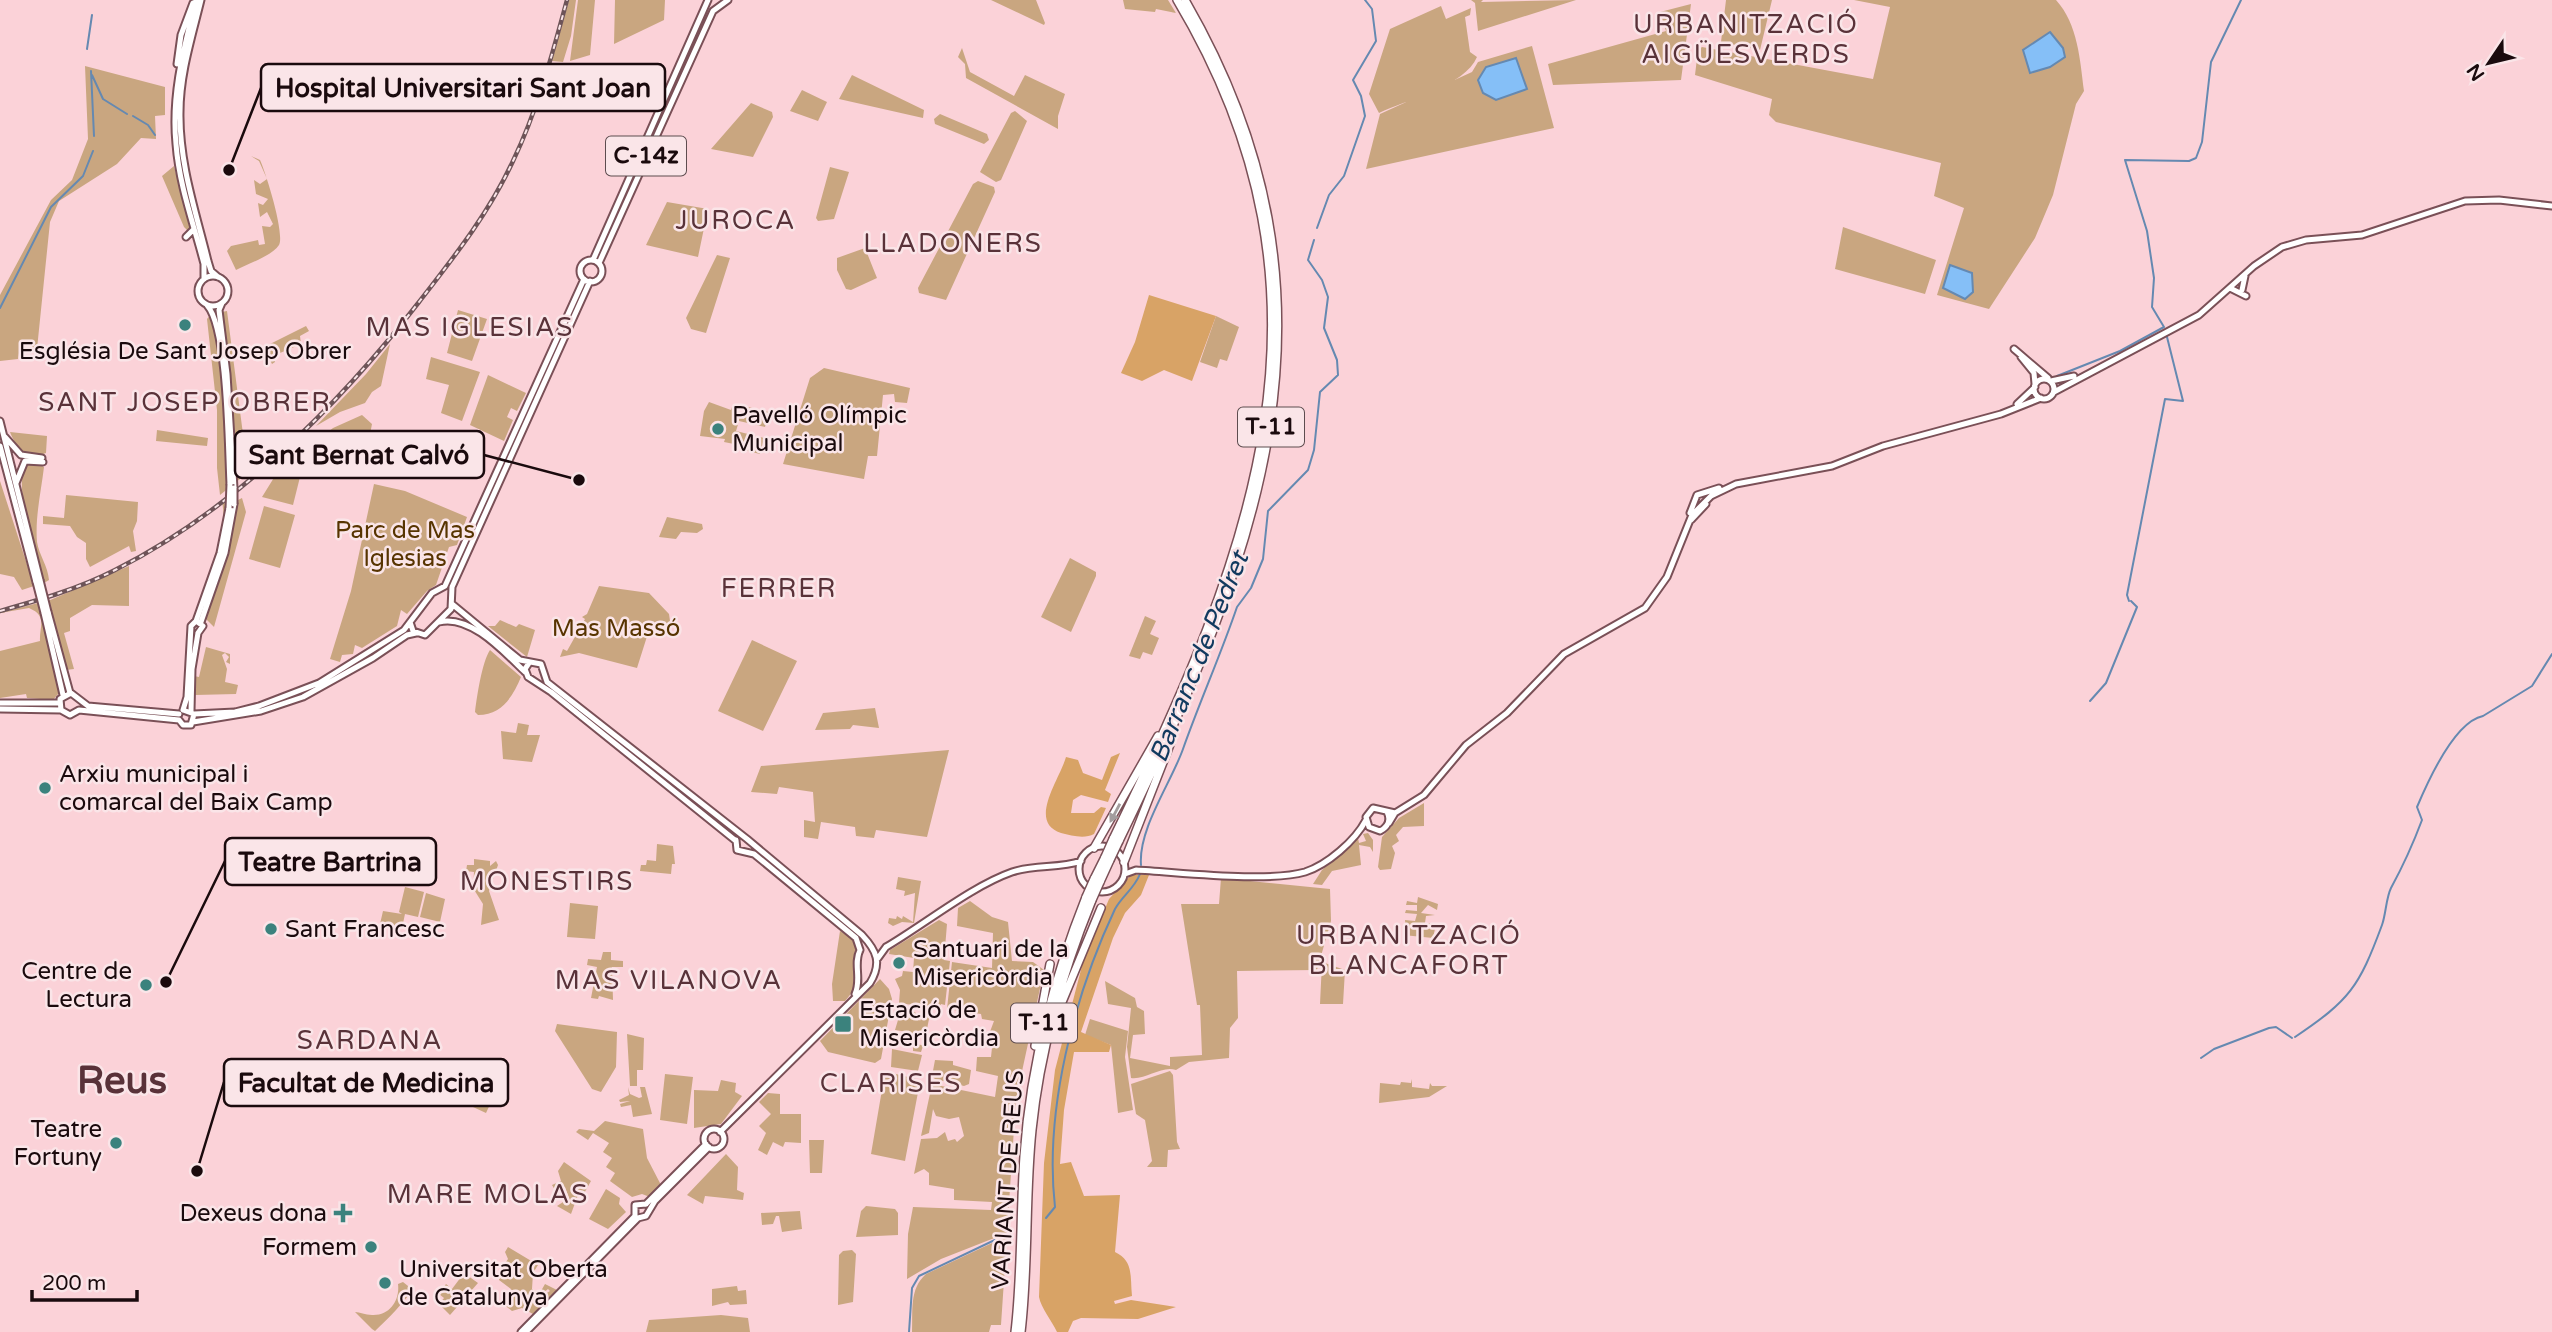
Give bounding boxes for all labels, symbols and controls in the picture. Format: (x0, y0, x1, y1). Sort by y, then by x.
district label: URBANITZACIÓ AIGÜESVERDS (1633, 8, 1859, 70)
north arrow (2454, 28, 2524, 98)
text: N (2463, 60, 2489, 85)
callout: Hospital Universitari Sant Joan (261, 64, 665, 111)
text: Hospital Universitari Sant Joan (275, 73, 651, 104)
road number: C-14z (606, 136, 686, 176)
district label: JUROCA (676, 205, 796, 236)
district label: LLADONERS (863, 228, 1043, 259)
district label: MAS IGLESIAS (366, 312, 574, 343)
marker: Església De Sant Josep Obrer (177, 317, 193, 333)
place label: Església De Sant Josep Obrer (19, 337, 352, 366)
district label: SANT JOSEP OBRER (38, 387, 332, 418)
place label: Pavelló Olímpic Municipal (732, 401, 907, 458)
road number: T-11 (1238, 408, 1304, 446)
marker: Pavelló Olímpic Municipal (710, 421, 726, 437)
callout: Sant Bernat Calvó (235, 431, 484, 478)
text: Sant Bernat Calvó (249, 440, 470, 471)
park label: Parc de Mas Iglesias (335, 516, 475, 573)
water label: Barranc de Pedret (1143, 545, 1256, 767)
district label: FERRER (721, 573, 837, 604)
park label: Mas Massó (552, 614, 680, 643)
place label: Arxiu municipal i comarcal del Baix Camp (59, 760, 333, 817)
marker: Arxiu municipal i comarcal del Baix Camp (37, 780, 53, 796)
one-way arrow (1109, 803, 1120, 823)
callout: Teatre Bartrina (225, 838, 436, 885)
text: Teatre Bartrina (237, 847, 422, 878)
district label: MONESTIRS (460, 866, 634, 897)
place label: Sant Francesc (285, 915, 445, 944)
district label: URBANITZACIÓ BLANCAFORT (1296, 919, 1522, 981)
marker: Sant Francesc (263, 921, 279, 937)
place label: Santuari de la Misericòrdia (913, 935, 1069, 992)
marker: Santuari de la Misericòrdia (891, 955, 907, 971)
place label: Centre de Lectura (21, 957, 132, 1014)
district label: MAS VILANOVA (555, 965, 783, 996)
marker: Centre de Lectura (138, 977, 154, 993)
place label: Estació de Misericòrdia (859, 996, 999, 1053)
road number: T-11 (1011, 1004, 1077, 1042)
marker: Estació de Misericòrdia (833, 1014, 853, 1034)
district label: SARDANA (297, 1025, 443, 1056)
district label: Reus (77, 1058, 167, 1104)
callout: Facultat de Medicina (224, 1059, 508, 1106)
text: Facultat de Medicina (238, 1068, 494, 1099)
district label: CLARISES (820, 1068, 962, 1099)
street label: VARIANT DE REUS (986, 1069, 1030, 1291)
place label: Teatre Fortuny (14, 1115, 102, 1172)
marker: Teatre Fortuny (108, 1135, 124, 1151)
district label: MARE MOLAS (387, 1179, 589, 1210)
place label: Dexeus dona (180, 1199, 327, 1228)
marker: Dexeus dona (333, 1203, 353, 1223)
place label: Formem (262, 1233, 357, 1262)
marker: Formem (363, 1239, 379, 1255)
place label: Universitat Oberta de Catalunya (399, 1255, 608, 1312)
scale bar (32, 1258, 136, 1302)
text: 200 m (42, 1271, 106, 1296)
marker: Universitat Oberta de Catalunya (377, 1275, 393, 1291)

